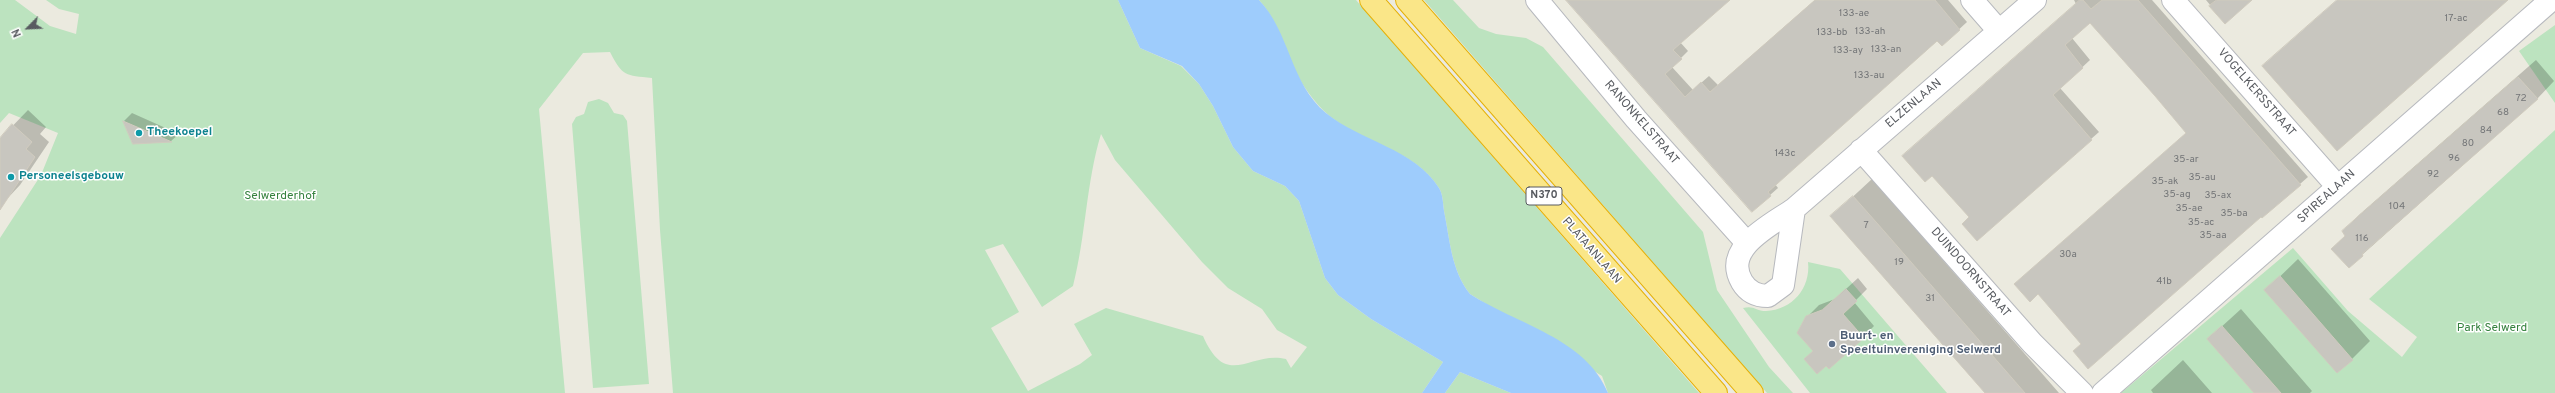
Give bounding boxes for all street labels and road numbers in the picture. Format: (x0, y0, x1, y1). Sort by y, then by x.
street label: VOGELKERSSTRAAT (2214, 46, 2298, 140)
street label: ELZENLAAN (1883, 76, 1945, 132)
street label: RANONKELSTRAAT (1601, 78, 1681, 168)
street label: SPIREALAAN (2295, 167, 2359, 227)
road number: N370 (1526, 187, 1562, 205)
street label: PLATAANLAAN (1558, 215, 1624, 287)
street label: DUINDOORNSTRAAT (1927, 225, 2013, 321)

